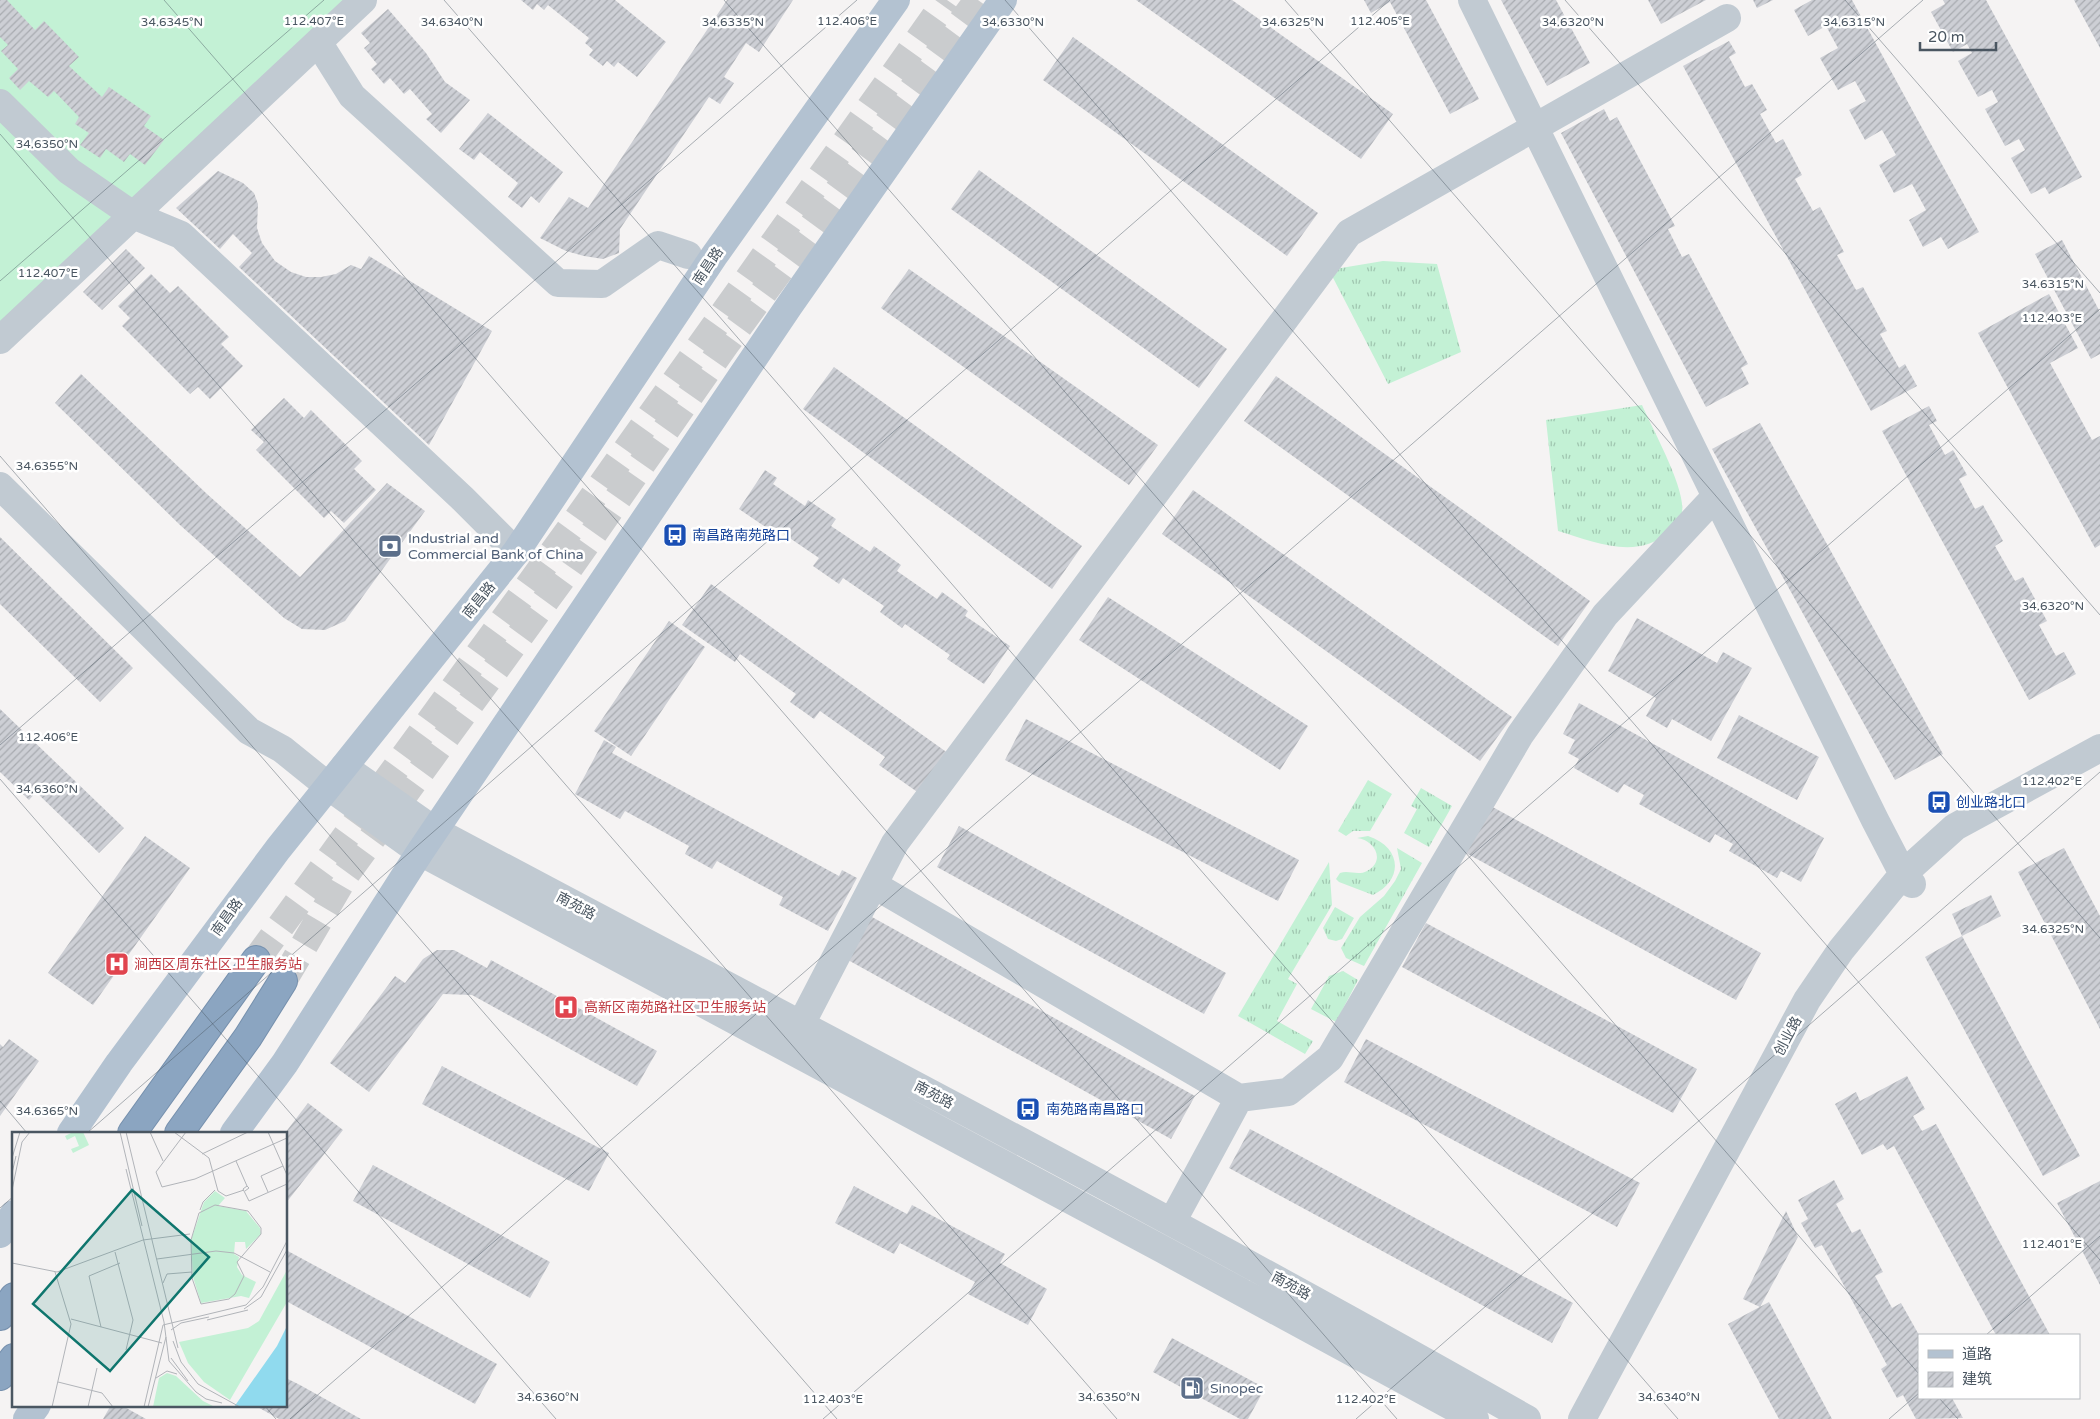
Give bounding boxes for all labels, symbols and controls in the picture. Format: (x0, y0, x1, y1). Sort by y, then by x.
text: 112.407°E (284, 14, 345, 28)
text: 112.406°E (817, 14, 877, 28)
text: 112.405°E (1350, 14, 1410, 28)
text: 34.6345°N (141, 15, 203, 29)
text: 34.6340°N (421, 15, 483, 29)
text: 34.6335°N (702, 15, 764, 29)
text: 34.6330°N (982, 15, 1044, 29)
text: 34.6325°N (1262, 15, 1324, 29)
text: 34.6320°N (1542, 15, 1604, 29)
text: 34.6315°N (1823, 15, 1885, 29)
scale bar (1920, 20, 1996, 52)
text: 20 m (1928, 28, 1965, 46)
text: 34.6350°N (16, 137, 78, 151)
street label: 南昌路 (689, 244, 727, 288)
text: 112.407°E (18, 266, 79, 280)
text: 34.6315°N (2022, 277, 2084, 291)
text: 112.403°E (2022, 311, 2082, 325)
text: 34.6355°N (16, 459, 78, 473)
bus stop icon: 南昌路南苑路口 (662, 522, 688, 548)
place label: 南昌路南苑路口 (692, 527, 790, 544)
place label: Industrial and Commercial Bank of China (408, 530, 584, 563)
bank icon: Industrial and Commercial Bank of China (377, 533, 403, 559)
street label: 南昌路 (459, 578, 499, 622)
text: 34.6320°N (2022, 599, 2084, 613)
text: 112.406°E (18, 730, 78, 744)
text: 112.402°E (2022, 774, 2082, 788)
text: 34.6360°N (16, 782, 78, 796)
bus stop icon: 创业路北口 (1926, 789, 1952, 815)
place label: 创业路北口 (1956, 794, 2026, 811)
street label: 南苑路 (553, 889, 599, 923)
street label: 南昌路 (208, 895, 246, 939)
text: 34.6325°N (2022, 922, 2084, 936)
hospital icon: 涧西区周东社区卫生服务站 (104, 951, 130, 977)
place label: 涧西区周东社区卫生服务站 (134, 956, 302, 973)
hospital icon: 高新区南苑路社区卫生服务站 (553, 994, 579, 1020)
place label: 高新区南苑路社区卫生服务站 (584, 999, 766, 1016)
street label: 创业路 (1771, 1013, 1805, 1059)
street label: 南苑路 (911, 1078, 957, 1112)
bus stop icon: 南苑路南昌路口 (1015, 1096, 1041, 1122)
place label: 南苑路南昌路口 (1046, 1101, 1144, 1118)
text: 34.6365°N (16, 1104, 78, 1118)
inset map (12, 1132, 288, 1406)
text: 112.401°E (2022, 1237, 2082, 1251)
street label: 南苑路 (1269, 1268, 1313, 1304)
legend (1918, 1334, 2080, 1399)
text: 道路 (1962, 1345, 1992, 1363)
text: 建筑 (1962, 1370, 1992, 1388)
fuel station icon: Sinopec (1179, 1375, 1205, 1401)
place label: Sinopec (1210, 1380, 1263, 1397)
text: 34.6360°N (517, 1390, 579, 1404)
text: 34.6350°N (1078, 1390, 1140, 1404)
text: 34.6340°N (1638, 1390, 1700, 1404)
text: 112.403°E (803, 1392, 863, 1406)
text: 112.402°E (1336, 1392, 1396, 1406)

